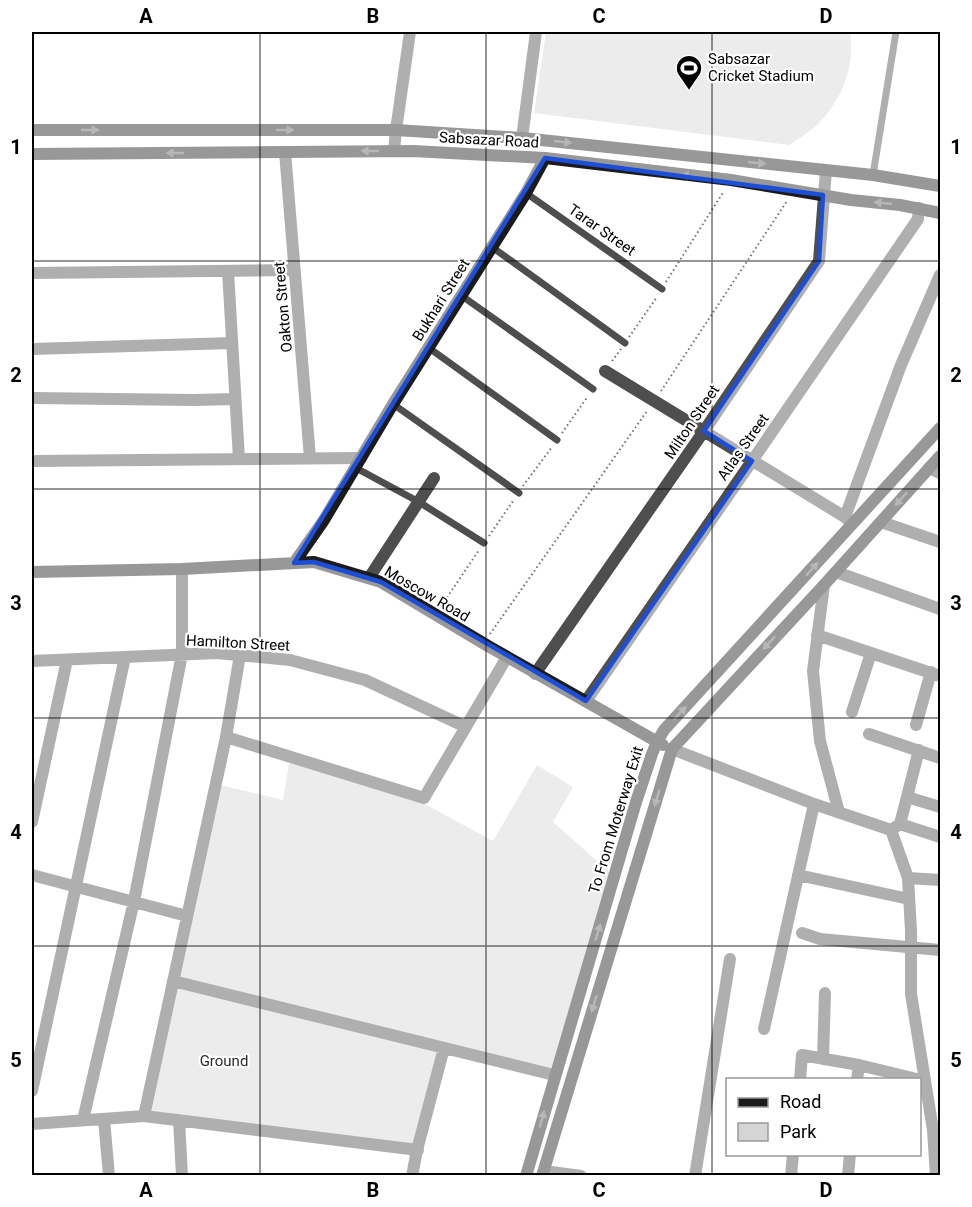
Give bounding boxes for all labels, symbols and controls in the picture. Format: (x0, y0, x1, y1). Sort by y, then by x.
text: A (139, 4, 153, 28)
text: B (367, 4, 379, 28)
text: C (592, 4, 606, 28)
text: D (820, 4, 833, 28)
place label: Sabsazar Cricket Stadium (708, 50, 814, 85)
sports icon: Sabsazar Cricket Stadium (674, 53, 704, 91)
one-way arrow (80, 125, 99, 135)
one-way arrow (275, 125, 294, 135)
street label: Sabsazar Road (438, 128, 540, 152)
text: 1 (10, 135, 22, 159)
text: 1 (950, 135, 962, 159)
one-way arrow (554, 138, 573, 147)
one-way arrow (361, 147, 380, 156)
one-way arrow (166, 148, 185, 158)
one-way arrow (748, 158, 767, 168)
one-way arrow (680, 171, 699, 180)
one-way arrow (873, 199, 892, 208)
street label: Tarar Street (565, 200, 639, 260)
street label: Bukhari Street (409, 255, 473, 344)
street label: Oakton Street (270, 261, 296, 353)
text: 2 (10, 363, 22, 387)
text: 2 (950, 363, 962, 387)
street label: Milton Street (661, 382, 723, 462)
street label: Atlas Street (713, 410, 773, 484)
one-way arrow (894, 492, 908, 507)
street label: Moscow Road (381, 562, 473, 626)
one-way arrow (805, 562, 818, 577)
text: 3 (10, 591, 22, 615)
text: 3 (950, 591, 962, 615)
street label: Hamilton Street (185, 631, 291, 655)
one-way arrow (763, 635, 776, 650)
one-way arrow (673, 706, 686, 721)
street label: To From Moterway Exit (585, 744, 647, 896)
one-way arrow (652, 789, 661, 807)
text: 4 (10, 820, 22, 844)
text: 4 (950, 820, 962, 844)
one-way arrow (593, 923, 603, 941)
one-way arrow (589, 996, 598, 1014)
text: 5 (10, 1048, 22, 1072)
text: 5 (950, 1048, 962, 1072)
park label: Ground (200, 1052, 248, 1070)
legend (726, 1078, 921, 1156)
text: Road (780, 1091, 821, 1112)
one-way arrow (538, 1110, 547, 1128)
text: Park (780, 1121, 817, 1142)
text: A (139, 1178, 153, 1202)
text: B (367, 1178, 379, 1202)
text: C (592, 1178, 606, 1202)
text: D (820, 1178, 833, 1202)

